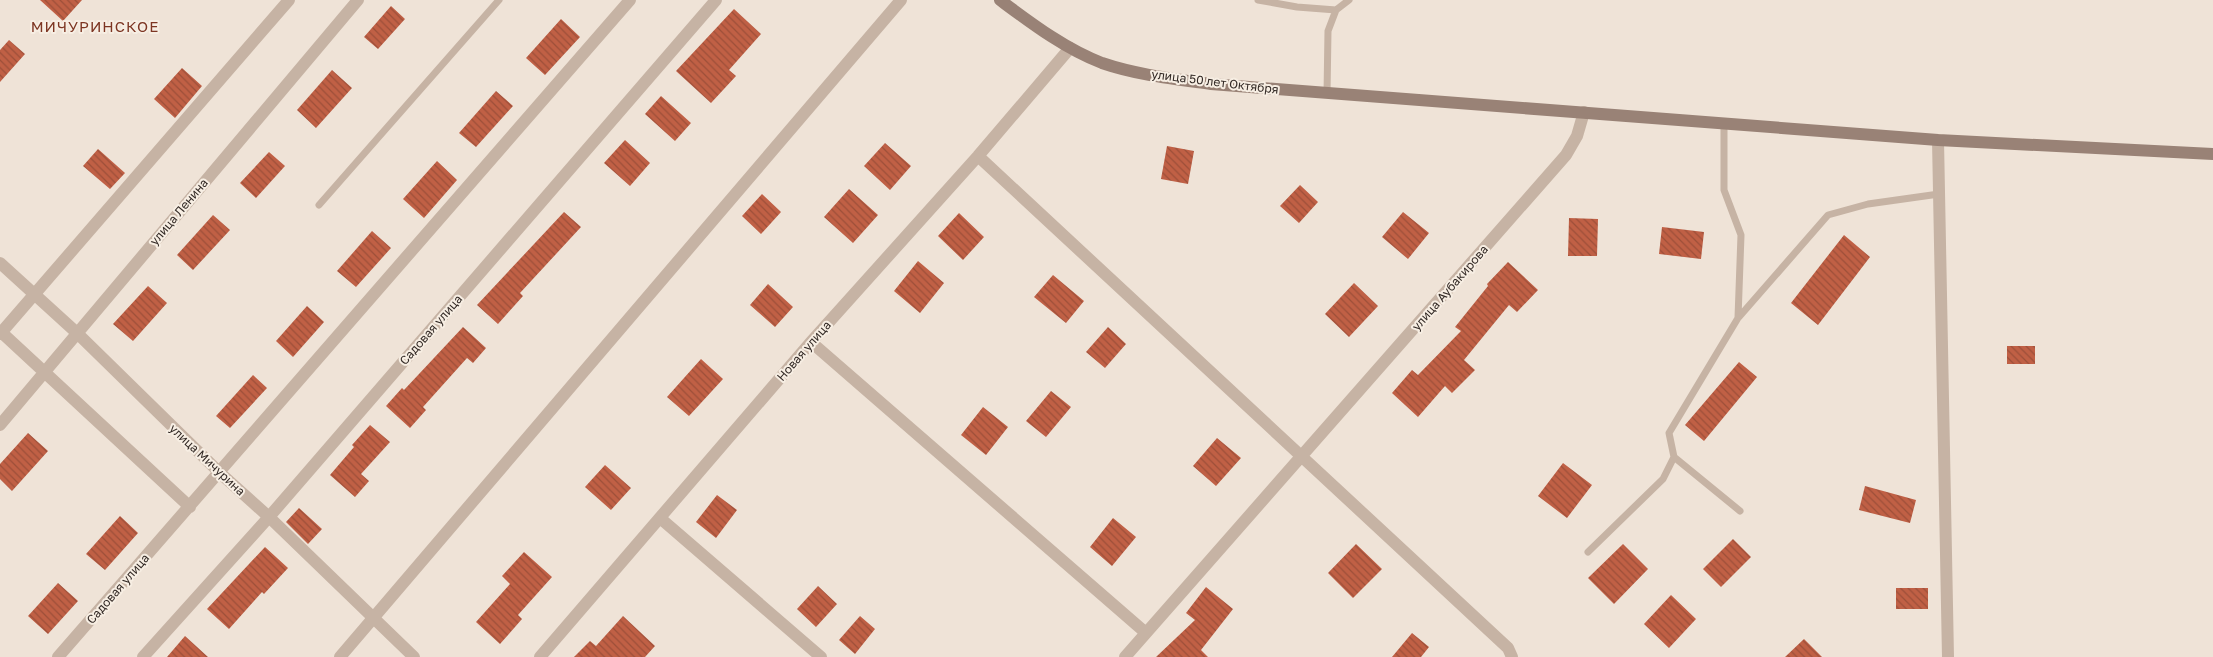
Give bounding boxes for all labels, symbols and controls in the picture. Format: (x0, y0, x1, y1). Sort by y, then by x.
district label: МИЧУРИНСКОЕ (31, 17, 159, 35)
street label: улица 50 лет Октября (1151, 66, 1280, 97)
street label: улица Ленина (146, 175, 211, 248)
street label: улица Аубакирова (1408, 242, 1491, 334)
street label: Садовая улица (396, 292, 465, 368)
street label: Новая улица (773, 317, 834, 384)
street label: улица Мичурина (166, 421, 248, 499)
street label: Садовая улица (83, 551, 152, 627)

